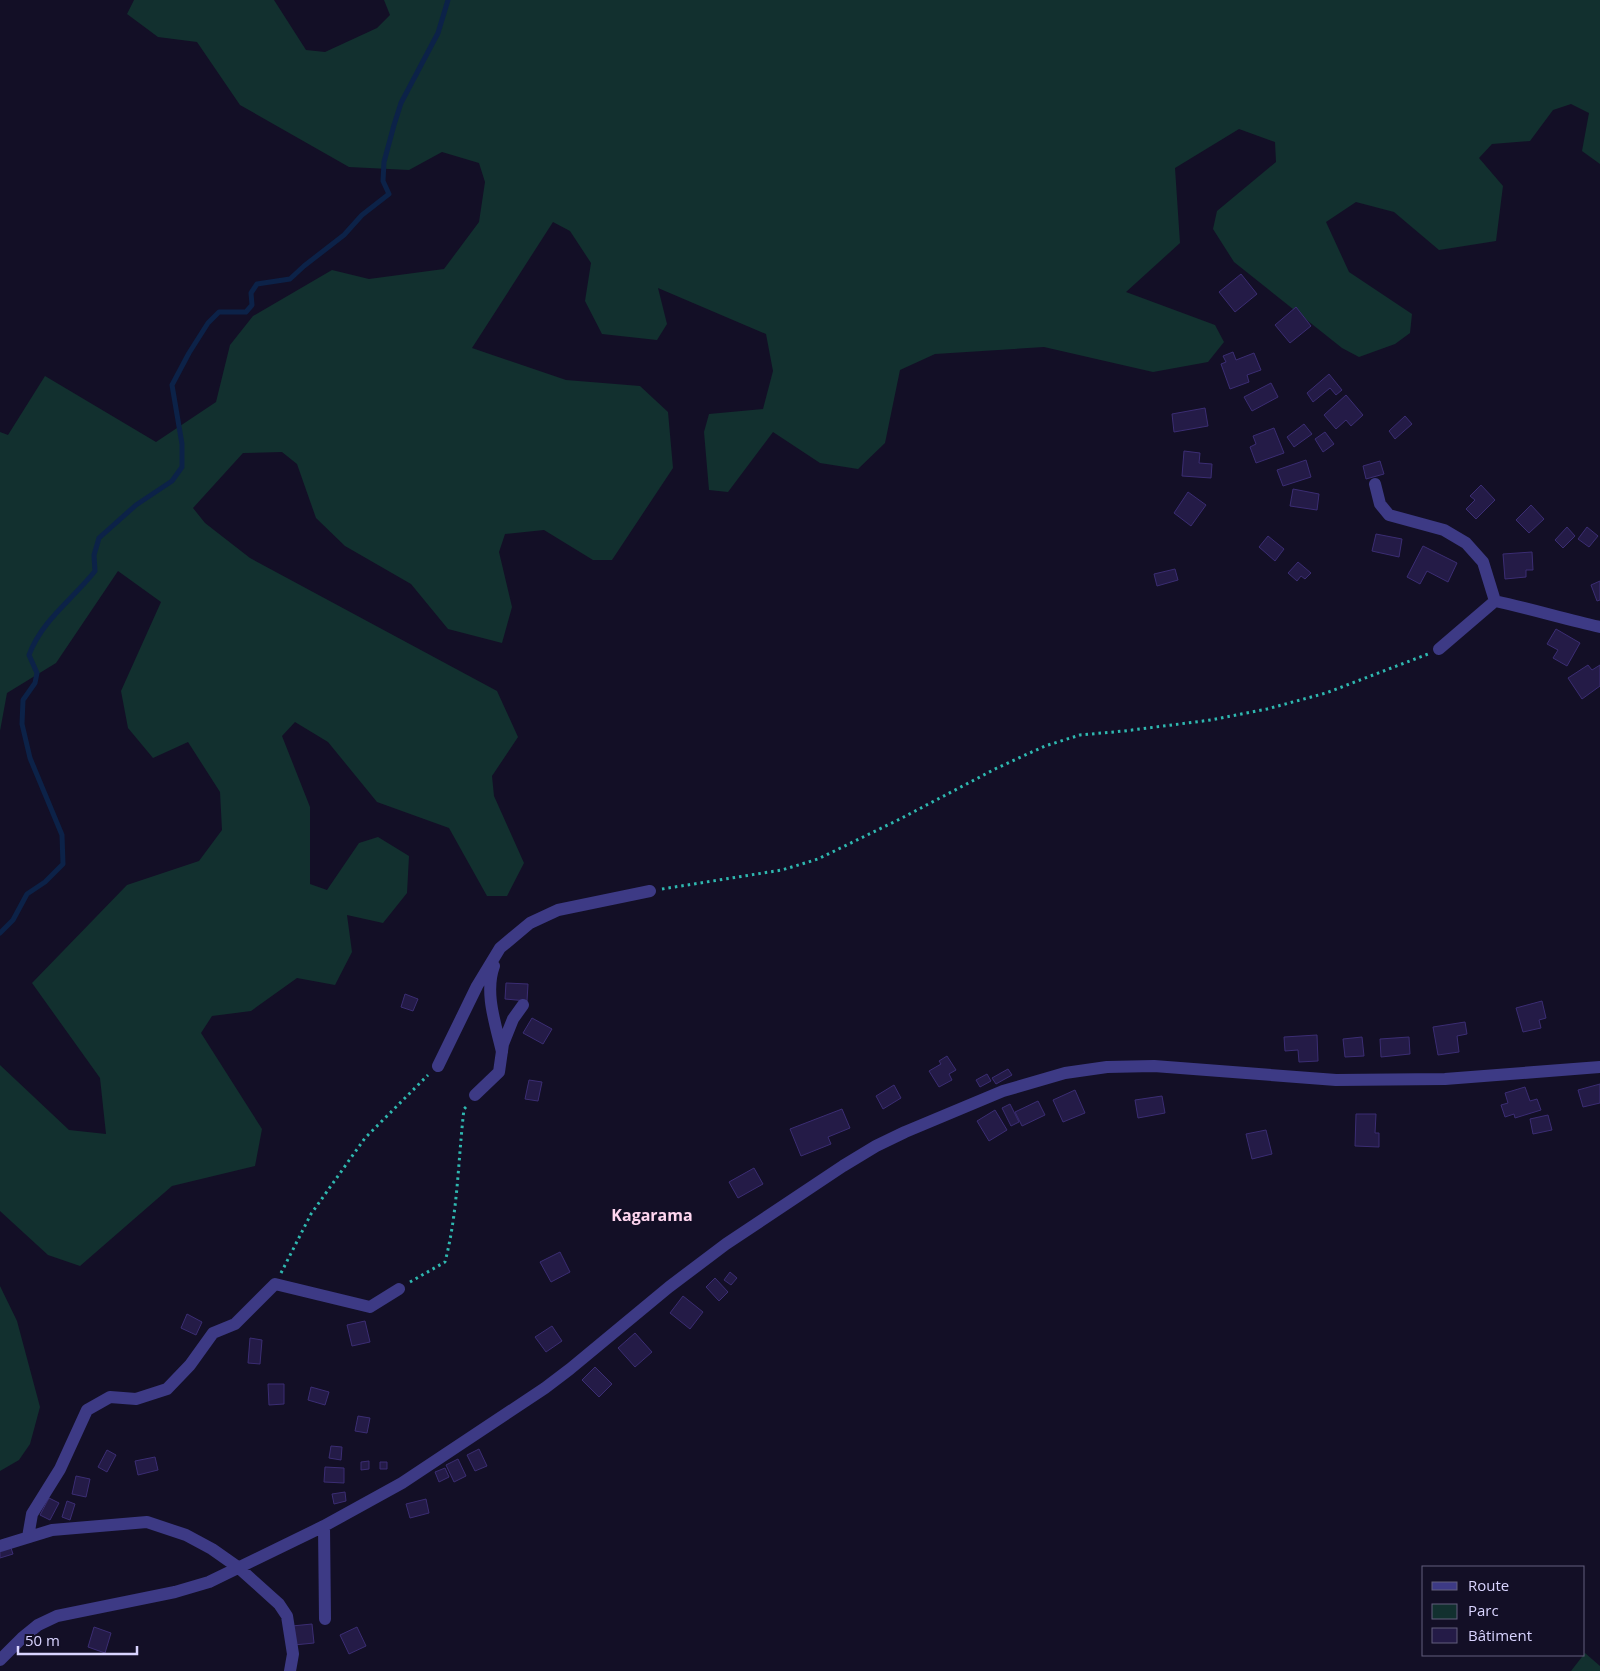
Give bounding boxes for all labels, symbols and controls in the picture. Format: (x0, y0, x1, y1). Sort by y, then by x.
district label: Kagarama (611, 1204, 693, 1226)
legend (1422, 1566, 1585, 1656)
text: Route (1468, 1575, 1509, 1595)
text: Parc (1468, 1600, 1499, 1620)
scale bar (18, 1624, 136, 1656)
text: Bâtiment (1468, 1625, 1532, 1645)
text: 50 m (25, 1630, 60, 1650)

